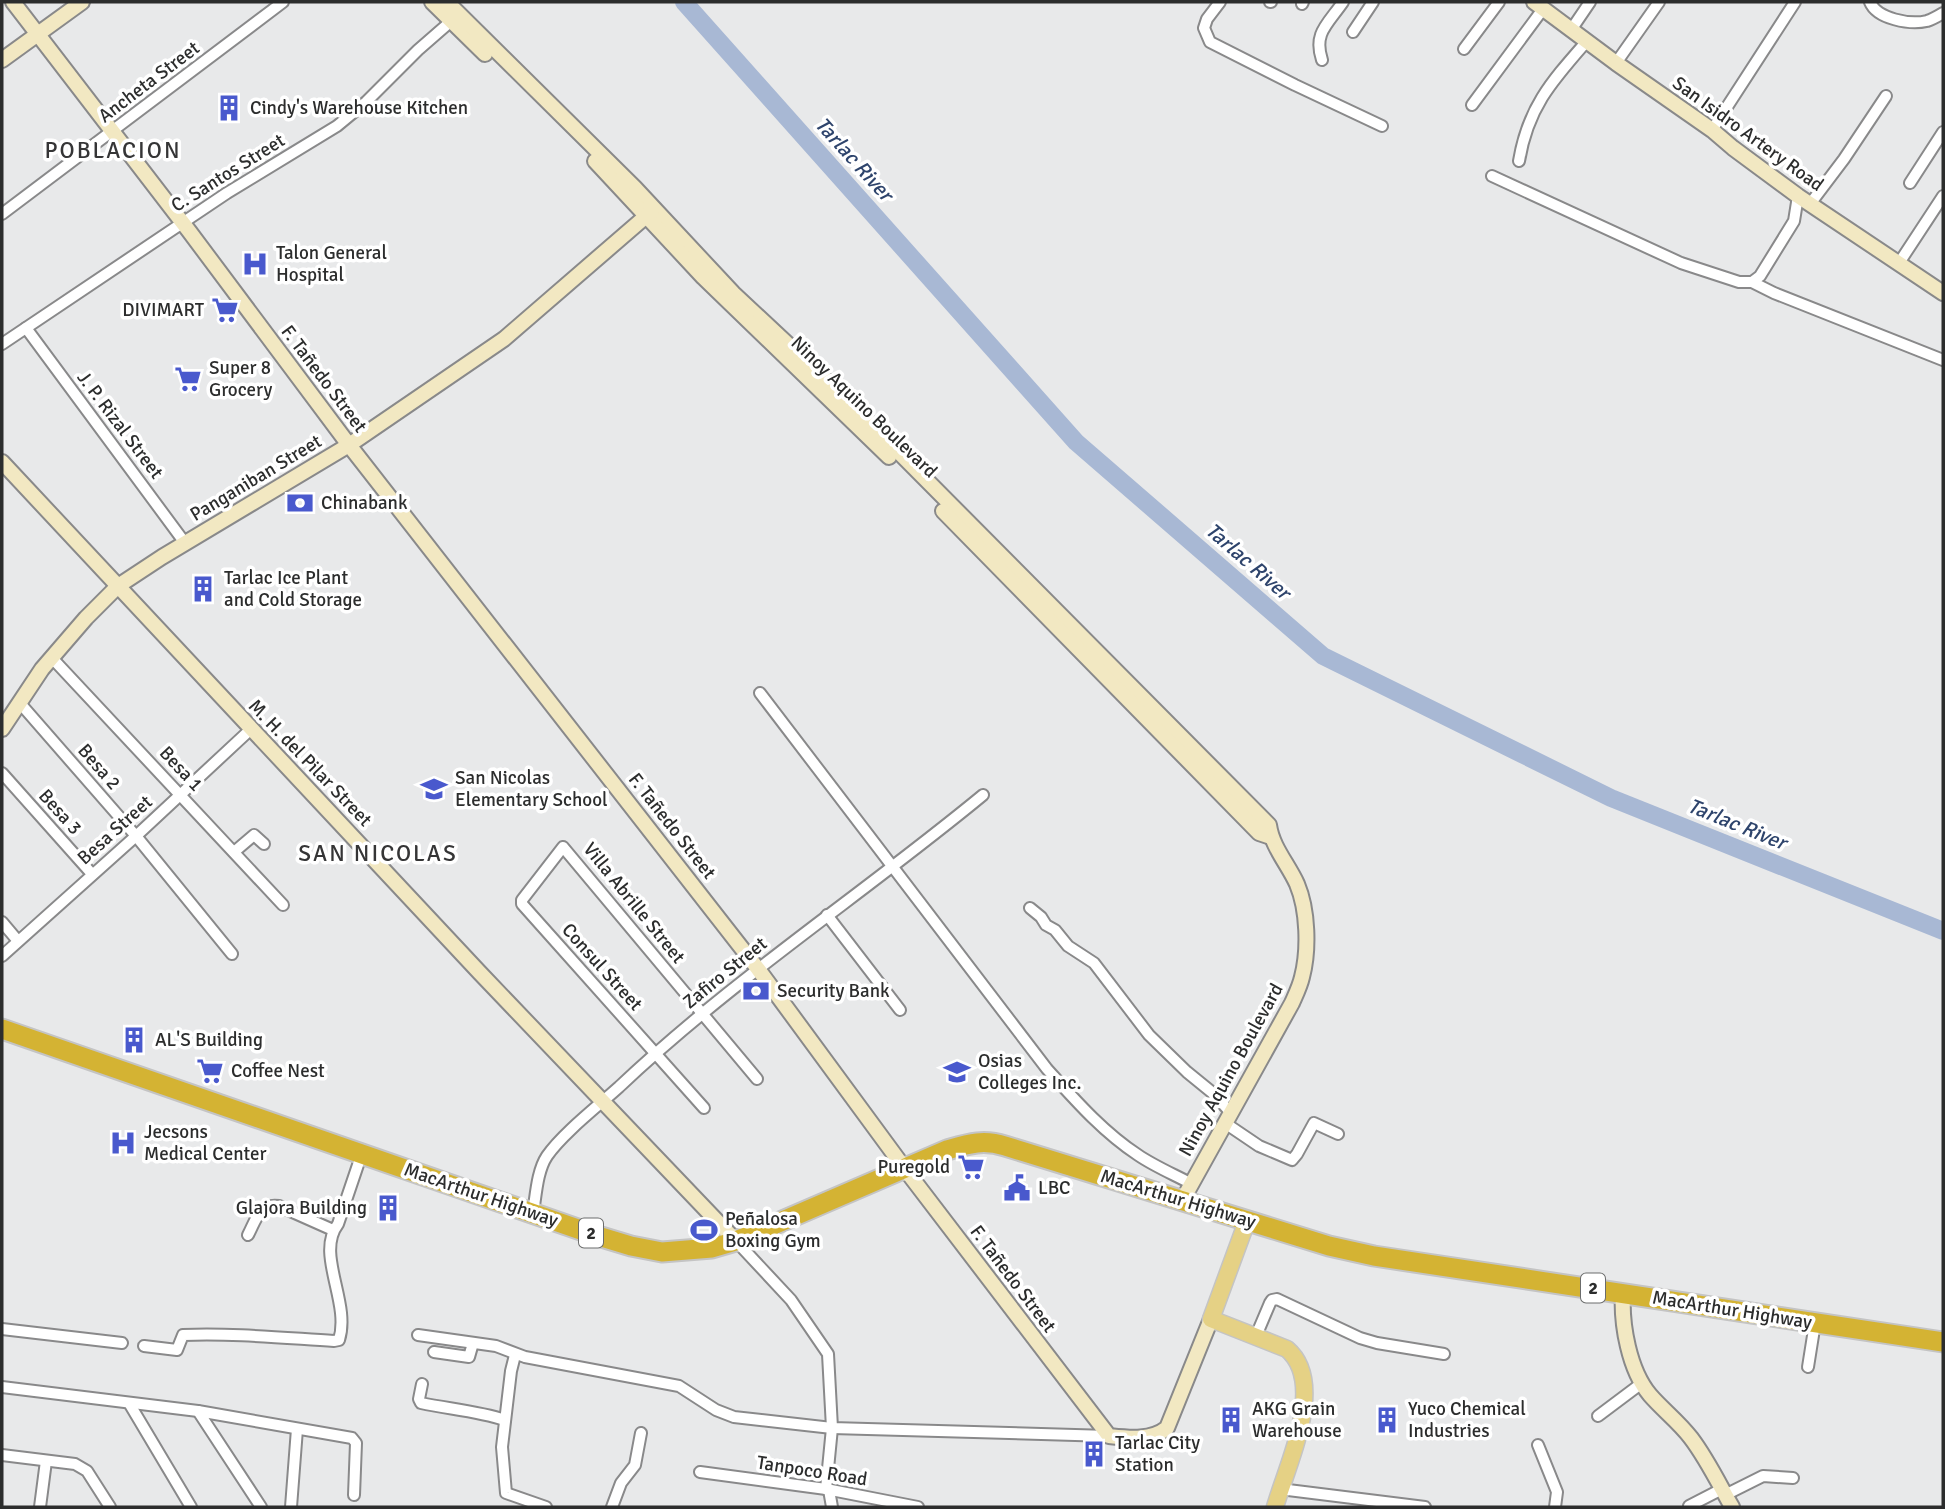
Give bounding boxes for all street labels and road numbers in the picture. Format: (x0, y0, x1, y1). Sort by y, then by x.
street label: Ancheta Street (94, 36, 205, 128)
street label: San Isidro Artery Road (1668, 71, 1828, 197)
street label: C. Santos Street (167, 128, 290, 218)
street label: F. Tañedo Street (276, 321, 372, 438)
street label: Ninoy Aquino Boulevard (786, 331, 942, 483)
street label: J. P. Rizal Street (72, 366, 168, 484)
street label: Panganiban Street (186, 429, 326, 527)
street label: M. H. del Pilar Street (243, 694, 377, 832)
street label: Besa 2 (72, 739, 126, 795)
street label: Besa 1 (154, 741, 208, 797)
street label: F. Tañedo Street (623, 768, 721, 884)
street label: Besa 3 (33, 784, 87, 840)
street label: Besa Street (73, 790, 158, 870)
street label: Villa Abrille Street (578, 838, 690, 969)
street label: Consul Street (556, 918, 648, 1016)
street label: Zafiro Street (678, 932, 772, 1014)
street label: Ninoy Aquino Boulevard (1173, 979, 1289, 1161)
street label: MacArthur Highway (401, 1157, 561, 1233)
street label: MacArthur Highway (1097, 1164, 1259, 1234)
road number: 2 (579, 1218, 603, 1248)
street label: F. Tañedo Street (965, 1221, 1061, 1338)
road number: 2 (1581, 1274, 1605, 1302)
street label: MacArthur Highway (1650, 1286, 1814, 1334)
street label: Tanpoco Road (755, 1450, 869, 1492)

